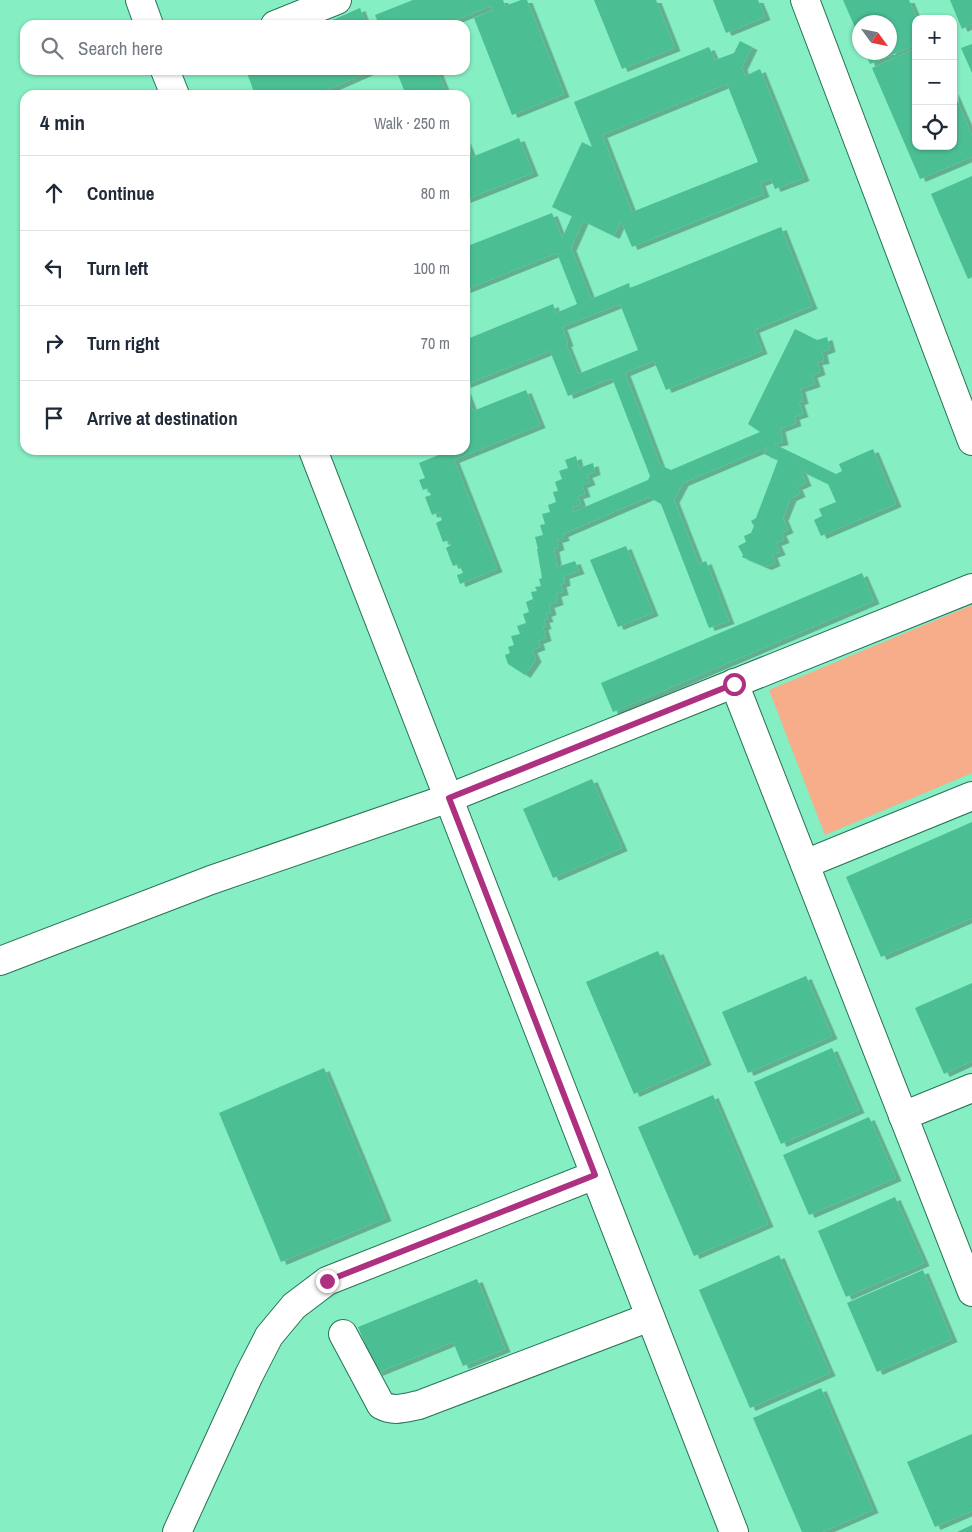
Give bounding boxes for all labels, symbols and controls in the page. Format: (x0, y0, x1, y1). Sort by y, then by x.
north arrow (852, 15, 897, 60)
map controls (912, 15, 957, 150)
button: + (912, 15, 957, 60)
search box (20, 20, 470, 75)
icon: search (38, 34, 66, 62)
text: Search here (78, 35, 163, 61)
button: − (912, 60, 957, 105)
button: locate (912, 105, 957, 150)
text: 4 min (40, 108, 85, 137)
text: Walk · 250 m (374, 112, 450, 134)
icon: ahead (40, 179, 68, 207)
text: Continue (87, 180, 155, 206)
text: 80 m (421, 182, 450, 204)
icon: left (40, 254, 68, 282)
text: Turn left (87, 255, 148, 281)
text: 100 m (414, 257, 450, 279)
icon: right (40, 329, 68, 357)
text: Turn right (87, 330, 159, 356)
text: 70 m (421, 332, 450, 354)
icon: arrive (40, 404, 68, 432)
text: Arrive at destination (87, 405, 238, 431)
route start (723, 673, 746, 696)
route end (316, 1270, 339, 1293)

